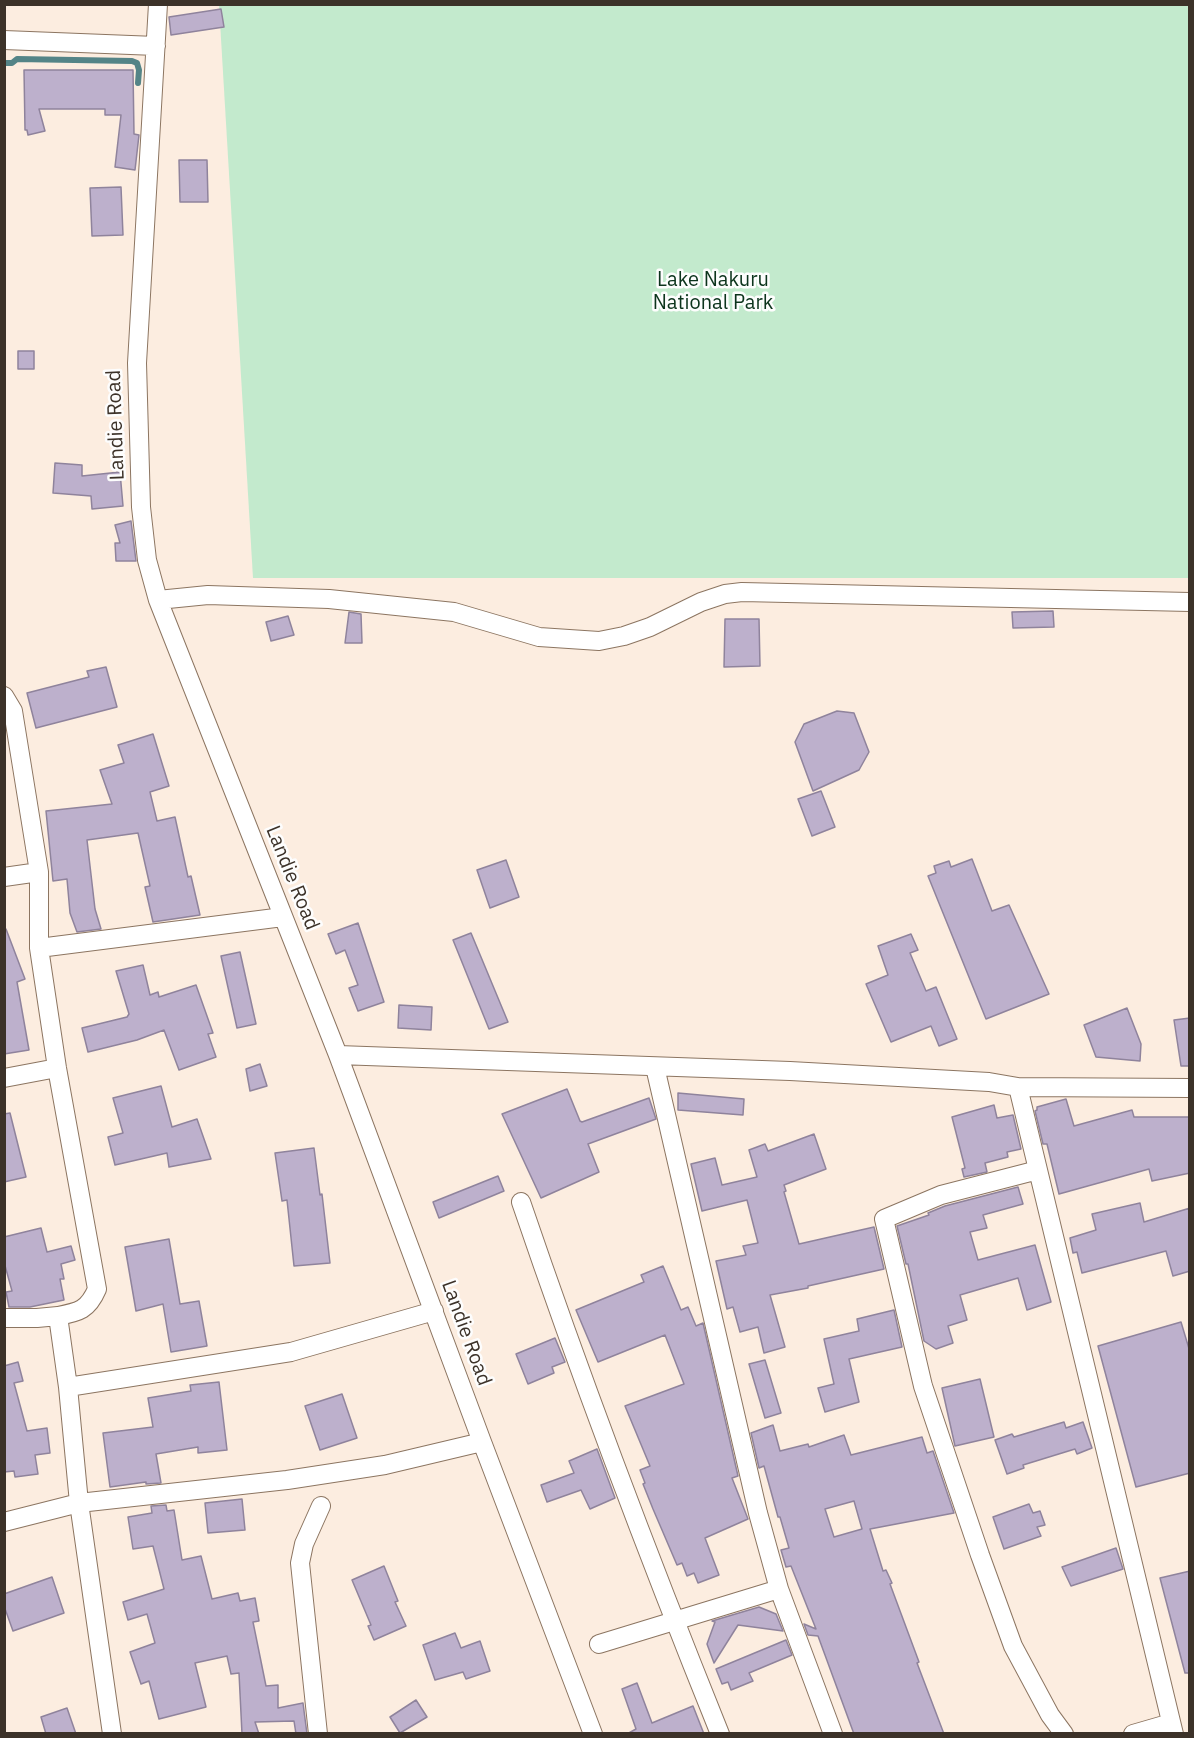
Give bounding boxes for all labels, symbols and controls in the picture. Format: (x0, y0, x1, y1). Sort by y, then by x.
park label: Lake Nakuru National Park (653, 268, 773, 315)
street label: Landie Road (102, 369, 130, 481)
street label: Landie Road (260, 822, 324, 934)
street label: Landie Road (436, 1277, 496, 1389)

